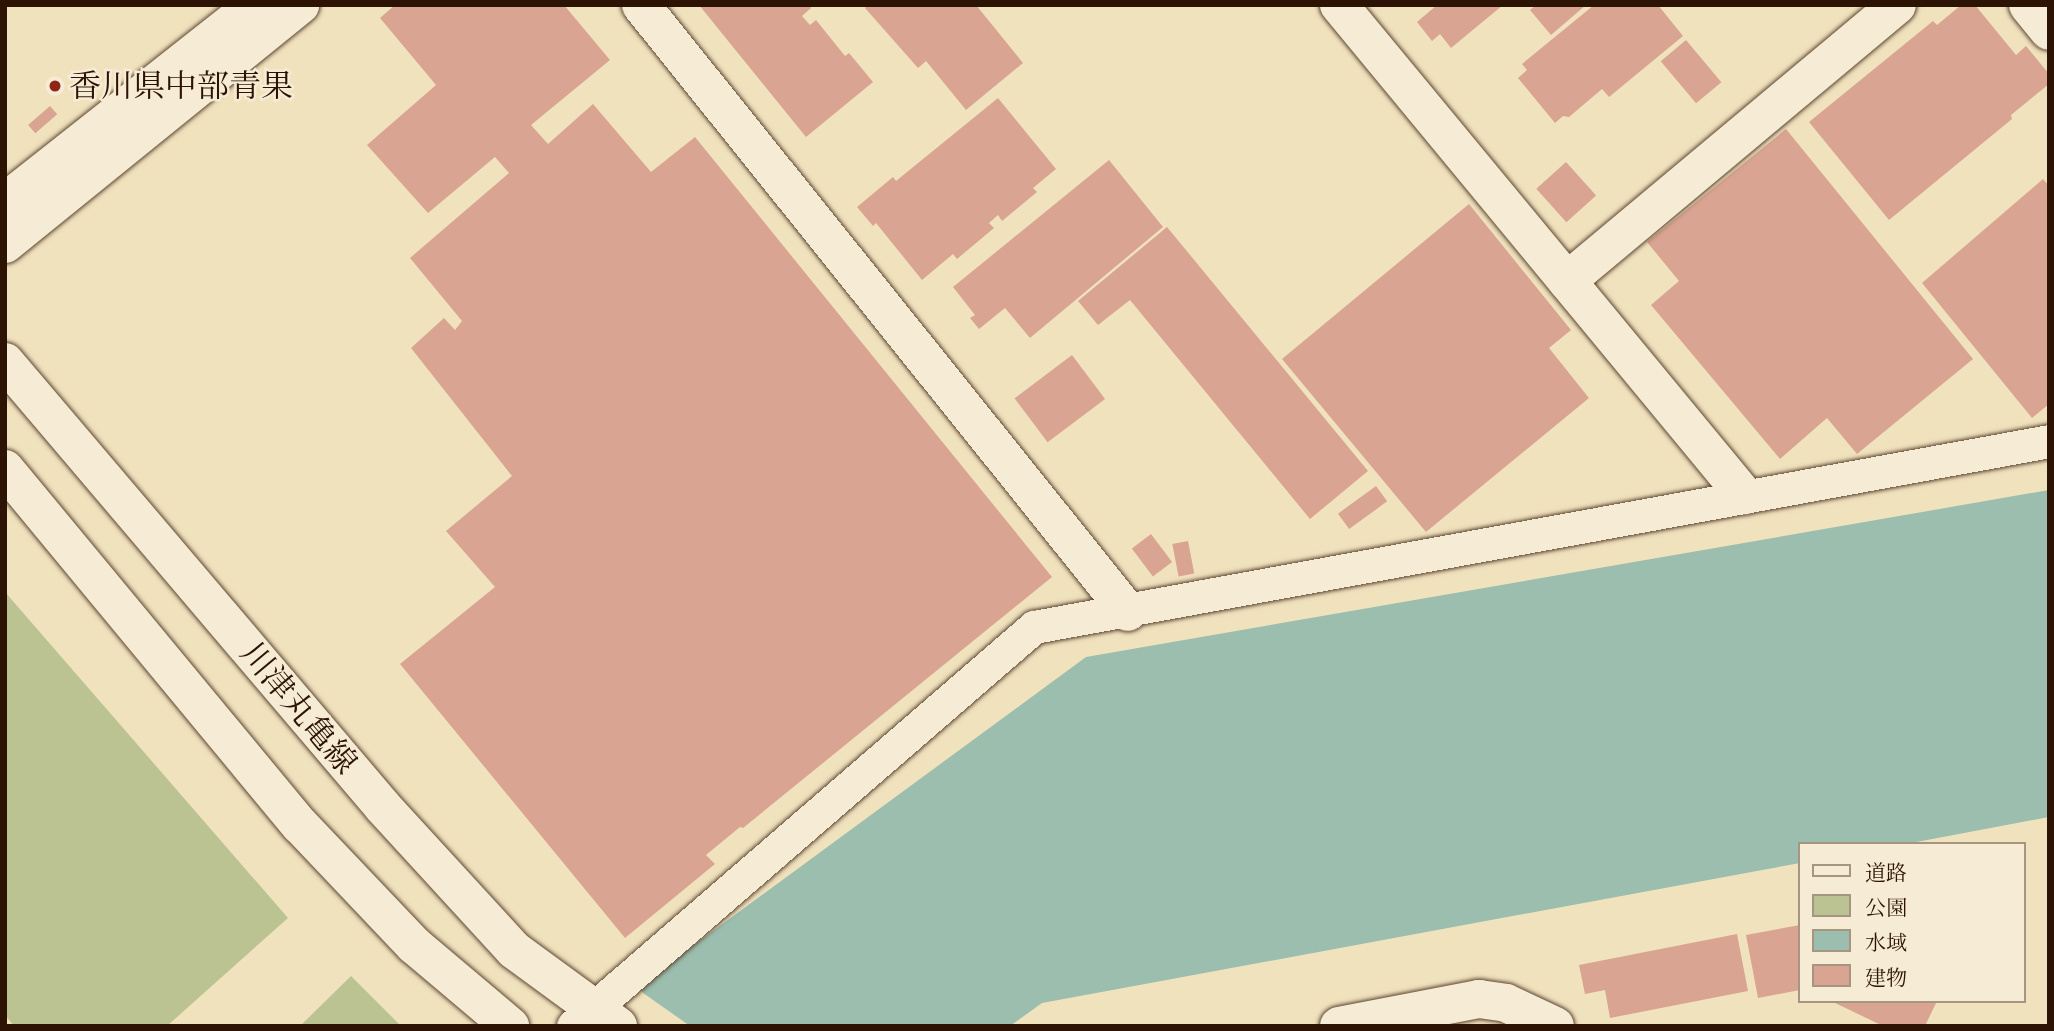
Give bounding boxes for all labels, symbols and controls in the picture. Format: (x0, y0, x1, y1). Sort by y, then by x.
place label: 香川県中部青果 (69, 67, 293, 105)
marker: 香川県中部青果 (47, 78, 63, 94)
street label: 川津丸亀線 (233, 634, 365, 782)
legend (1798, 842, 2026, 1003)
text: 道路 (1865, 859, 1907, 886)
text: 公園 (1865, 894, 1907, 921)
text: 水域 (1865, 929, 1907, 956)
text: 建物 (1865, 964, 1907, 991)

